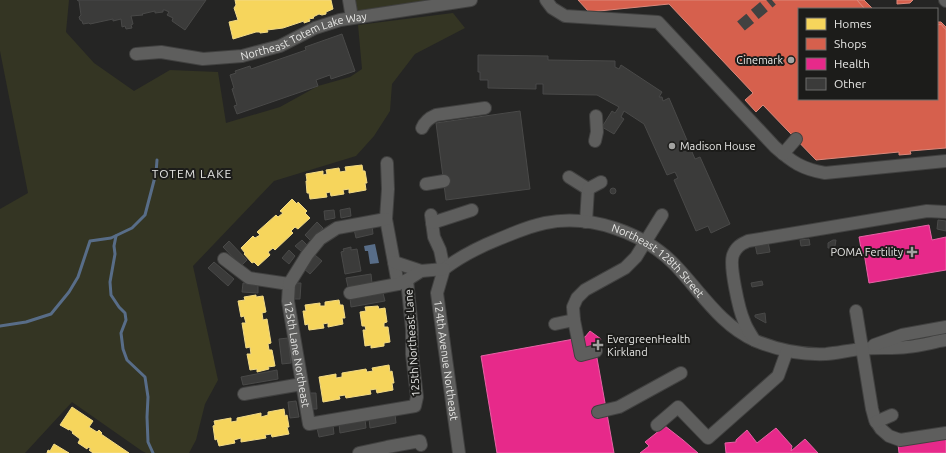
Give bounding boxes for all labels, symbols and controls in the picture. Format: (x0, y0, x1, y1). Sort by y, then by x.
legend (798, 8, 938, 100)
street label: Northeast Totem Lake Way (239, 10, 368, 62)
text: Homes (834, 17, 872, 30)
text: Shops (834, 37, 866, 50)
place label: Cinemark (736, 54, 783, 66)
marker: Cinemark (786, 55, 796, 65)
text: Health (834, 57, 870, 70)
text: Other (834, 77, 867, 90)
place label: Madison House (680, 140, 756, 152)
marker: Madison House (667, 141, 677, 151)
district label: TOTEM LAKE (152, 167, 232, 180)
street label: Northeast 128th Street (610, 222, 707, 300)
place label: POMA Fertility (830, 246, 904, 258)
marker: POMA Fertility (906, 246, 918, 258)
street label: 125th Northeast Lane (402, 289, 422, 397)
street label: 125th Lane Northeast (282, 300, 312, 409)
street label: 124th Avenue Northeast (432, 300, 461, 422)
place label: EvergreenHealth Kirkland (607, 333, 690, 358)
marker: EvergreenHealth Kirkland (592, 339, 604, 351)

